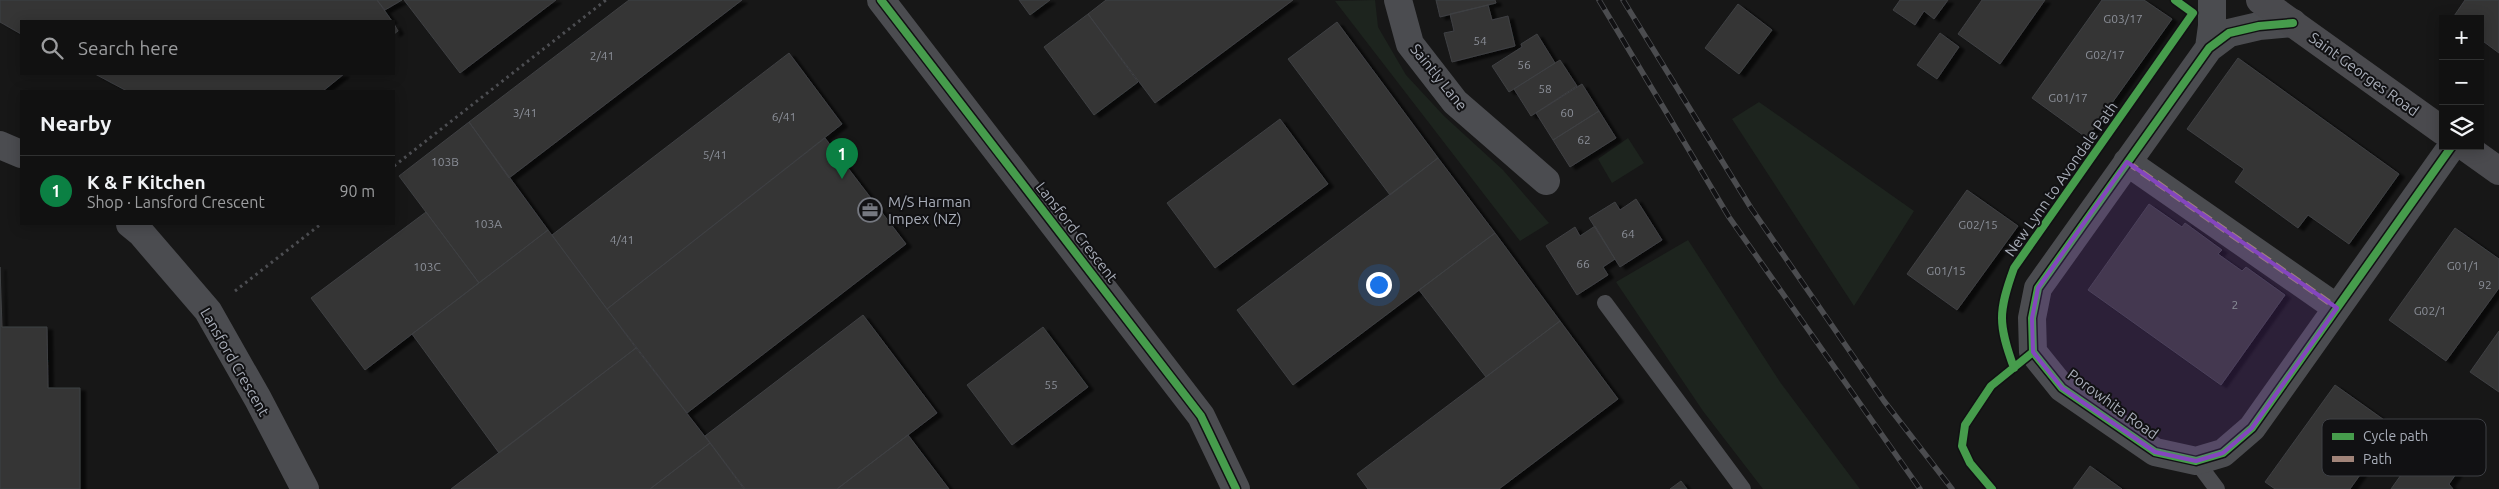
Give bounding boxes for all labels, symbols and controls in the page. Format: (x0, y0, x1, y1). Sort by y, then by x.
house number: G03/17 (2103, 12, 2143, 25)
map controls (2439, 15, 2484, 150)
button: + (2439, 15, 2484, 60)
search box (20, 20, 395, 75)
street label: Saint Georges Road (2306, 29, 2422, 119)
icon: search (38, 34, 66, 62)
house number: 54 (1473, 34, 1487, 47)
text: Search here (78, 37, 178, 59)
street label: Saintly Lane (1407, 40, 1471, 114)
house number: G02/17 (2085, 48, 2125, 61)
house number: 2/41 (590, 49, 614, 62)
house number: 56 (1517, 58, 1531, 71)
button: − (2439, 60, 2484, 105)
house number: 58 (1538, 82, 1552, 95)
house number: G01/17 (2048, 91, 2088, 104)
street label: New Lynn to Avondale Path (2001, 98, 2121, 260)
button: layers (2439, 105, 2484, 150)
house number: 3/41 (513, 106, 537, 119)
house number: 60 (1560, 106, 1574, 119)
house number: 6/41 (772, 110, 796, 123)
text: Nearby (40, 111, 111, 135)
house number: 62 (1577, 133, 1591, 146)
pin: 1 (826, 138, 858, 179)
house number: 5/41 (703, 148, 727, 161)
house number: 103B (431, 155, 459, 168)
text: K & F Kitchen (87, 171, 206, 193)
street label: Lansford Crescent (1033, 179, 1121, 285)
text: 1 (51, 182, 61, 200)
text: 90 m (339, 182, 375, 200)
text: Shop · Lansford Crescent (87, 193, 265, 211)
place label: M/S Harman Impex (NZ) (888, 193, 971, 227)
office icon: M/S Harman Impex (NZ) (857, 197, 883, 223)
house number: 103A (474, 217, 502, 230)
house number: G02/15 (1958, 218, 1998, 231)
house number: 64 (1621, 227, 1635, 240)
house number: 4/41 (610, 233, 634, 246)
house number: 66 (1576, 257, 1590, 270)
house number: G01/1 (2447, 259, 2479, 272)
house number: 103C (413, 260, 441, 273)
house number: G01/15 (1926, 264, 1966, 277)
your location (1366, 272, 1392, 298)
house number: 92 (2478, 278, 2492, 291)
house number: 2 (2232, 298, 2238, 311)
house number: G02/1 (2414, 304, 2446, 317)
street label: Lansford Crescent (197, 305, 273, 419)
street label: Porowhita Road (2065, 366, 2161, 442)
house number: 55 (1044, 378, 1058, 391)
legend (2322, 419, 2486, 476)
text: Cycle path (2363, 428, 2428, 444)
text: Path (2363, 451, 2392, 467)

